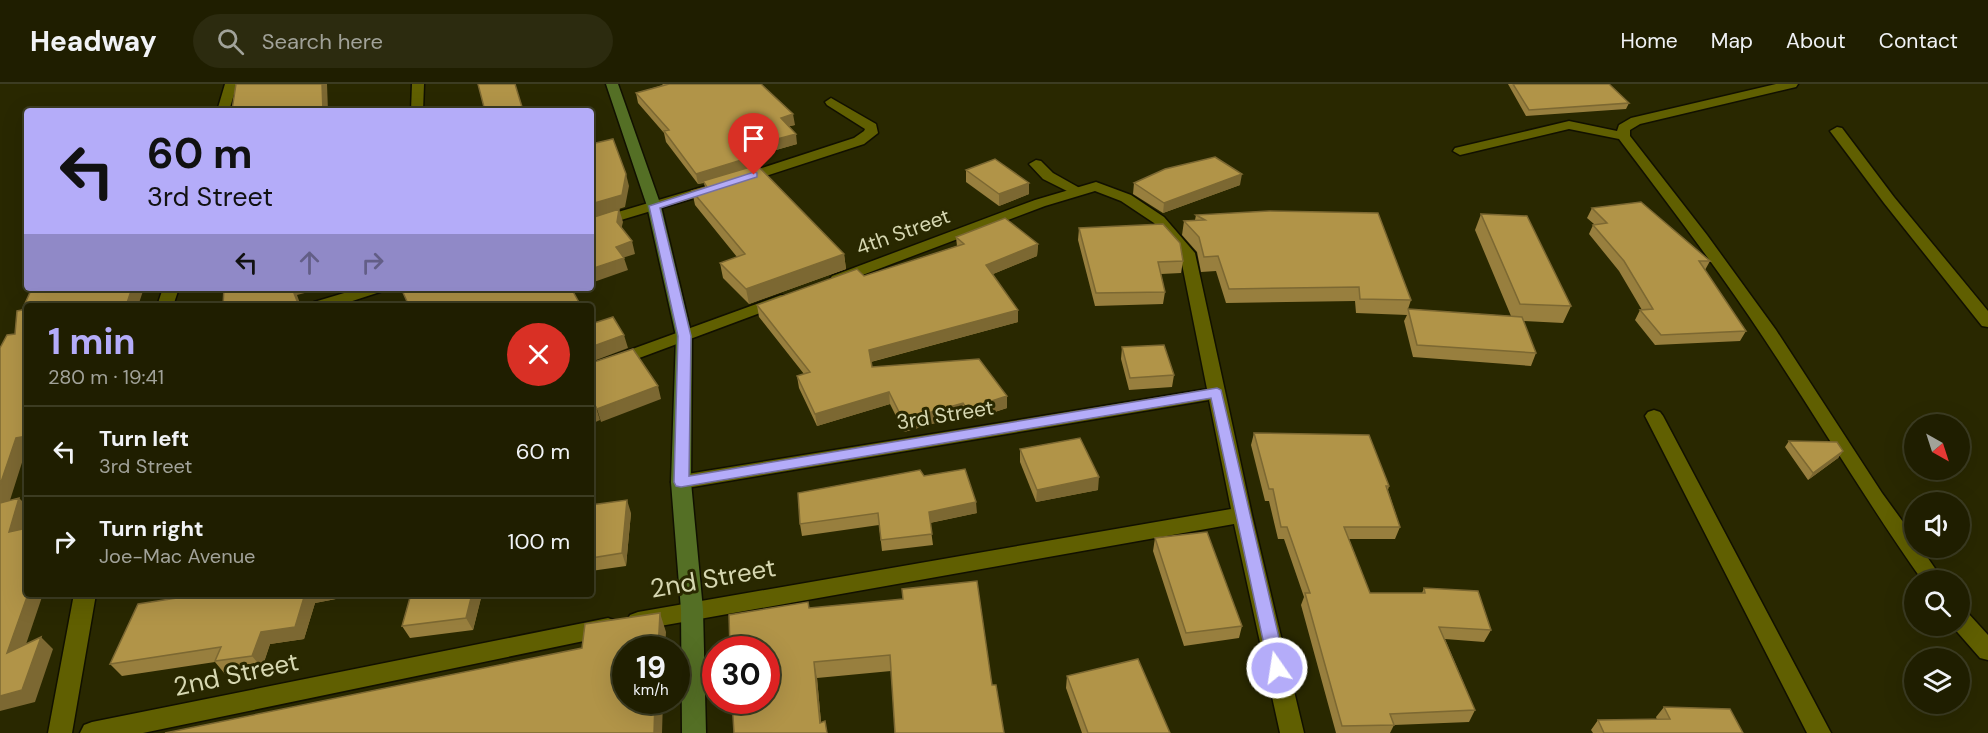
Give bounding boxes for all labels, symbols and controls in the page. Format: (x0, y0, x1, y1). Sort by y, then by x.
search box (193, 14, 613, 68)
text: Headway (30, 23, 157, 60)
icon: search (214, 25, 247, 58)
text: Search here (262, 27, 383, 56)
text: Home (1620, 27, 1678, 55)
text: Map (1711, 27, 1753, 55)
text: About (1786, 27, 1846, 55)
text: Contact (1879, 27, 1958, 55)
pin (728, 113, 779, 175)
icon: arrive (737, 122, 770, 155)
text: 60 m (147, 126, 253, 181)
icon: left (48, 132, 126, 210)
text: 3rd Street (147, 179, 273, 214)
street label: 4th Street (852, 202, 954, 262)
icon: left (230, 246, 263, 279)
icon: ahead (293, 246, 326, 279)
icon: right (356, 246, 389, 279)
text: 1 min (48, 318, 136, 365)
button: close (507, 323, 570, 386)
text: 280 m · 19:41 (48, 364, 164, 390)
street label: 3rd Street (894, 394, 996, 436)
north arrow (1904, 414, 1970, 480)
map controls (1904, 414, 1970, 714)
text: Turn left (99, 424, 189, 453)
icon: left (48, 435, 81, 468)
text: 60 m (516, 437, 570, 466)
text: 3rd Street (99, 453, 192, 479)
button: sound (1904, 492, 1970, 558)
text: Turn right (99, 514, 204, 543)
icon: right (48, 525, 81, 558)
text: 100 m (508, 527, 570, 556)
text: Joe-Mac Avenue (99, 543, 255, 569)
street label: 2nd Street (648, 550, 778, 606)
button: search (1904, 570, 1970, 636)
speed limit sign: 30 (702, 636, 780, 714)
position arrow (1245, 636, 1309, 700)
street label: 2nd Street (170, 644, 302, 704)
text: 19 (636, 648, 666, 687)
button: layers (1904, 648, 1970, 714)
text: km/h (633, 680, 669, 700)

